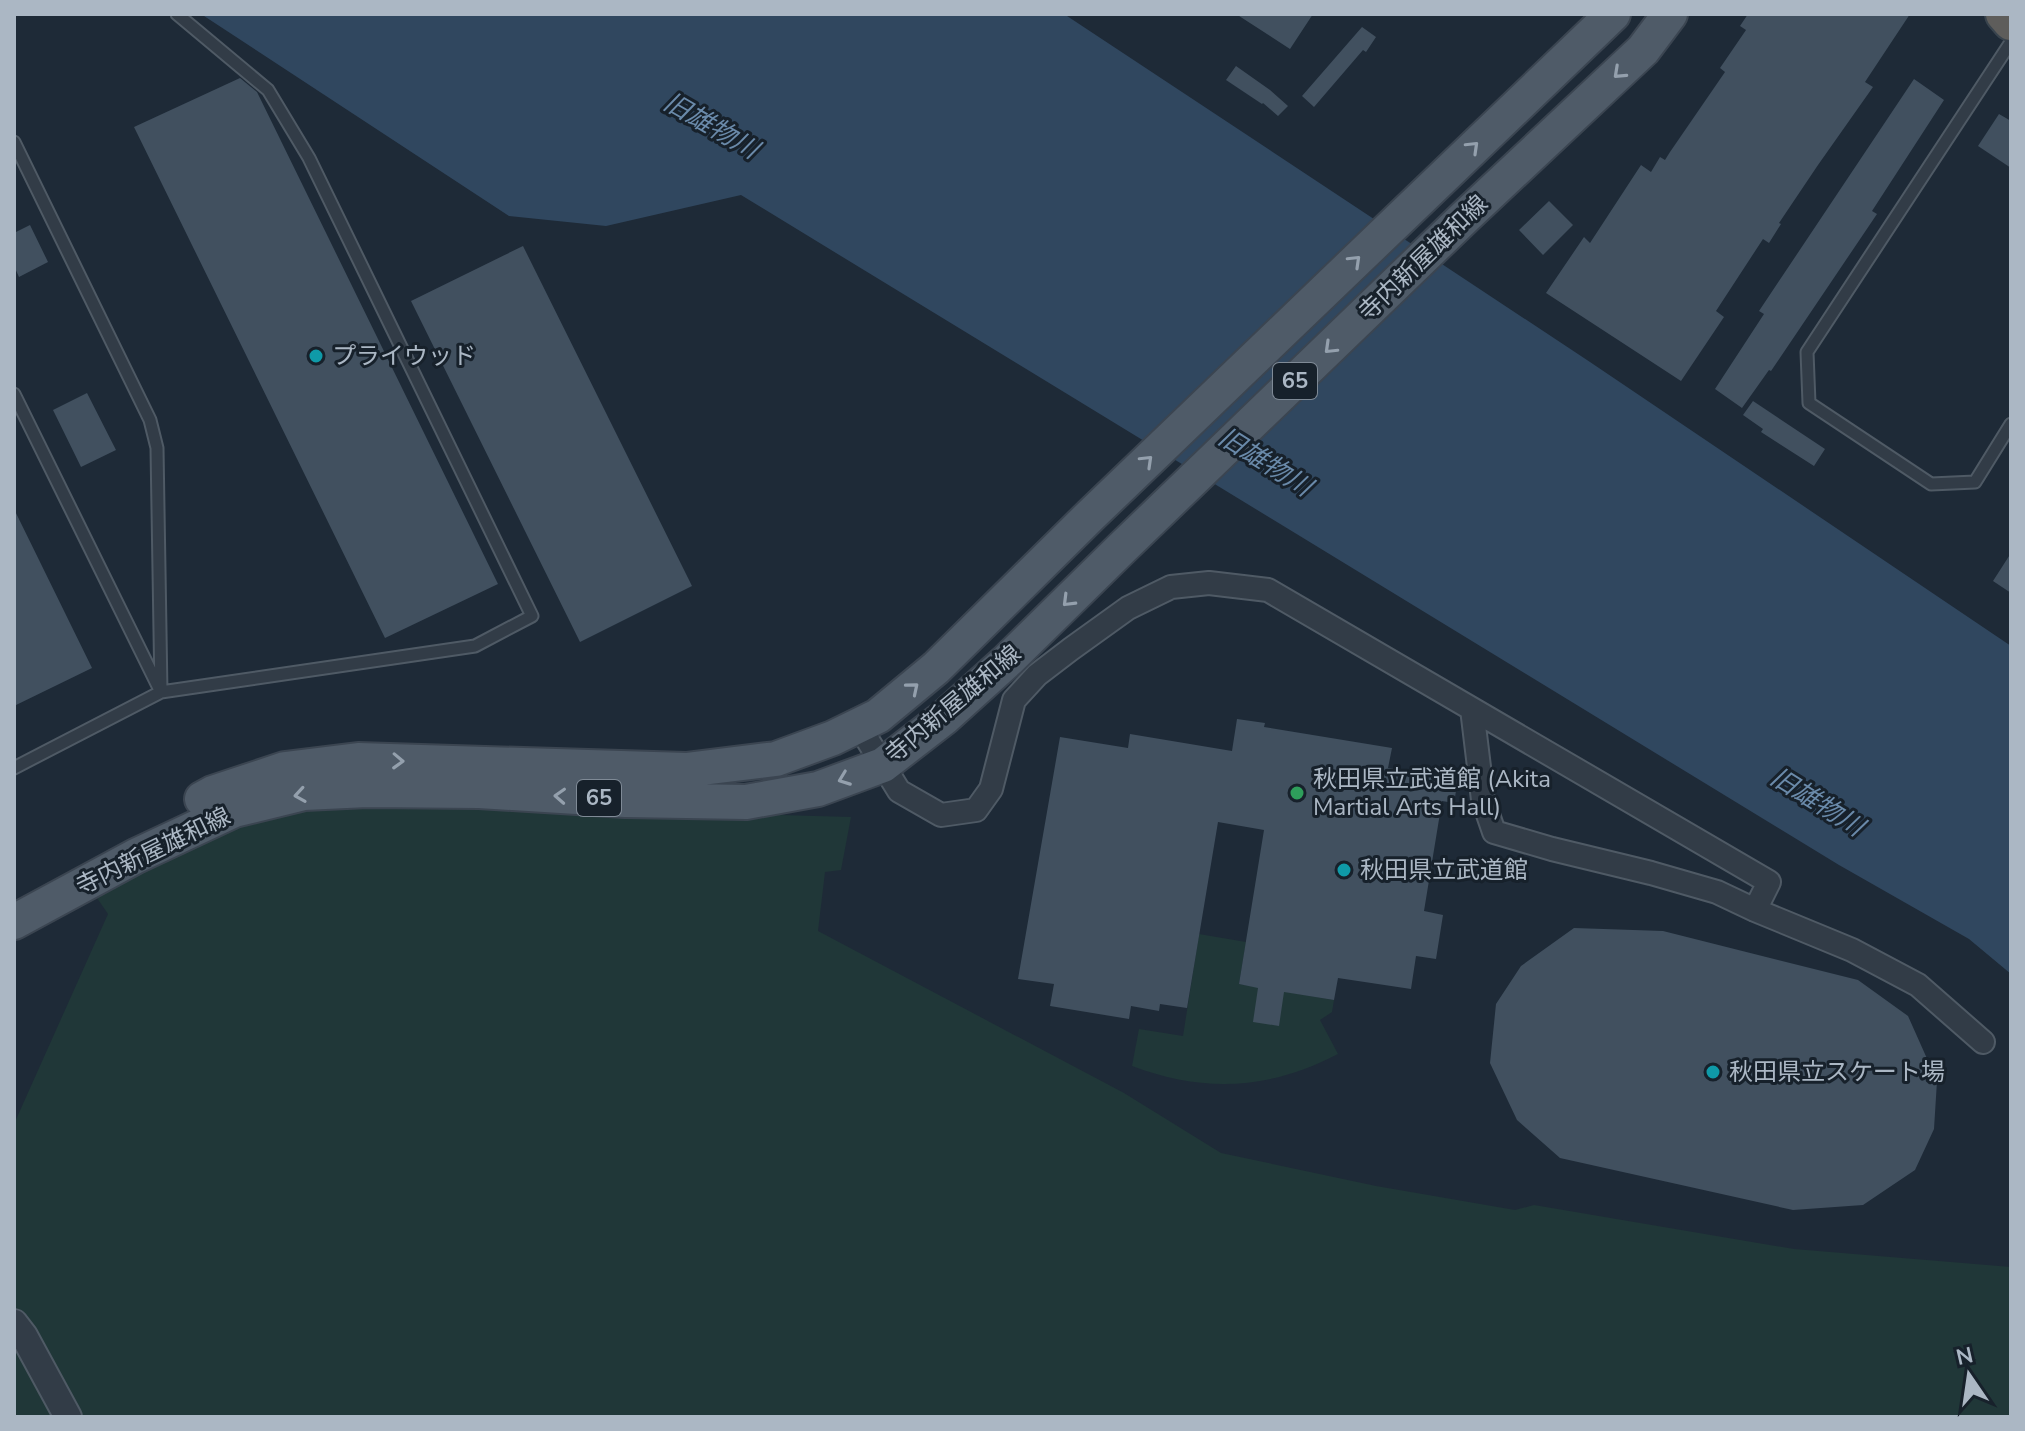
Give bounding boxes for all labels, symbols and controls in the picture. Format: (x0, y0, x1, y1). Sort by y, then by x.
one-way arrow (1614, 63, 1628, 78)
water label: 旧雄物川 (657, 85, 767, 169)
one-way arrow (1464, 142, 1479, 156)
street label: 寺内新屋雄和線 (1351, 188, 1495, 328)
one-way arrow (1345, 257, 1360, 271)
one-way arrow (1325, 338, 1339, 353)
place label: プライウッド (332, 340, 476, 372)
marker: プライウッド (307, 347, 325, 365)
road number: 65 (1273, 363, 1317, 399)
water label: 旧雄物川 (1212, 420, 1321, 506)
one-way arrow (1138, 456, 1152, 471)
one-way arrow (1063, 592, 1077, 607)
street label: 寺内新屋雄和線 (878, 638, 1028, 770)
one-way arrow (903, 683, 918, 697)
one-way arrow (392, 752, 405, 770)
water label: 旧雄物川 (1764, 760, 1873, 846)
place label: 秋田県立武道館 (Akita Martial Arts Hall) (1313, 763, 1551, 823)
one-way arrow (838, 769, 852, 786)
road number: 65 (577, 780, 621, 816)
marker: 秋田県立武道館 (Akita Martial Arts Hall) (1288, 784, 1306, 802)
one-way arrow (293, 786, 307, 803)
one-way arrow (553, 788, 566, 805)
street label: 寺内新屋雄和線 (70, 800, 236, 902)
place label: 秋田県立武道館 (1360, 854, 1528, 886)
marker: 秋田県立武道館 (1335, 861, 1353, 879)
place label: 秋田県立スケート場 (1729, 1056, 1945, 1088)
marker: 秋田県立スケート場 (1704, 1063, 1722, 1081)
north arrow (1929, 1335, 2009, 1415)
text: N (1953, 1340, 1976, 1373)

